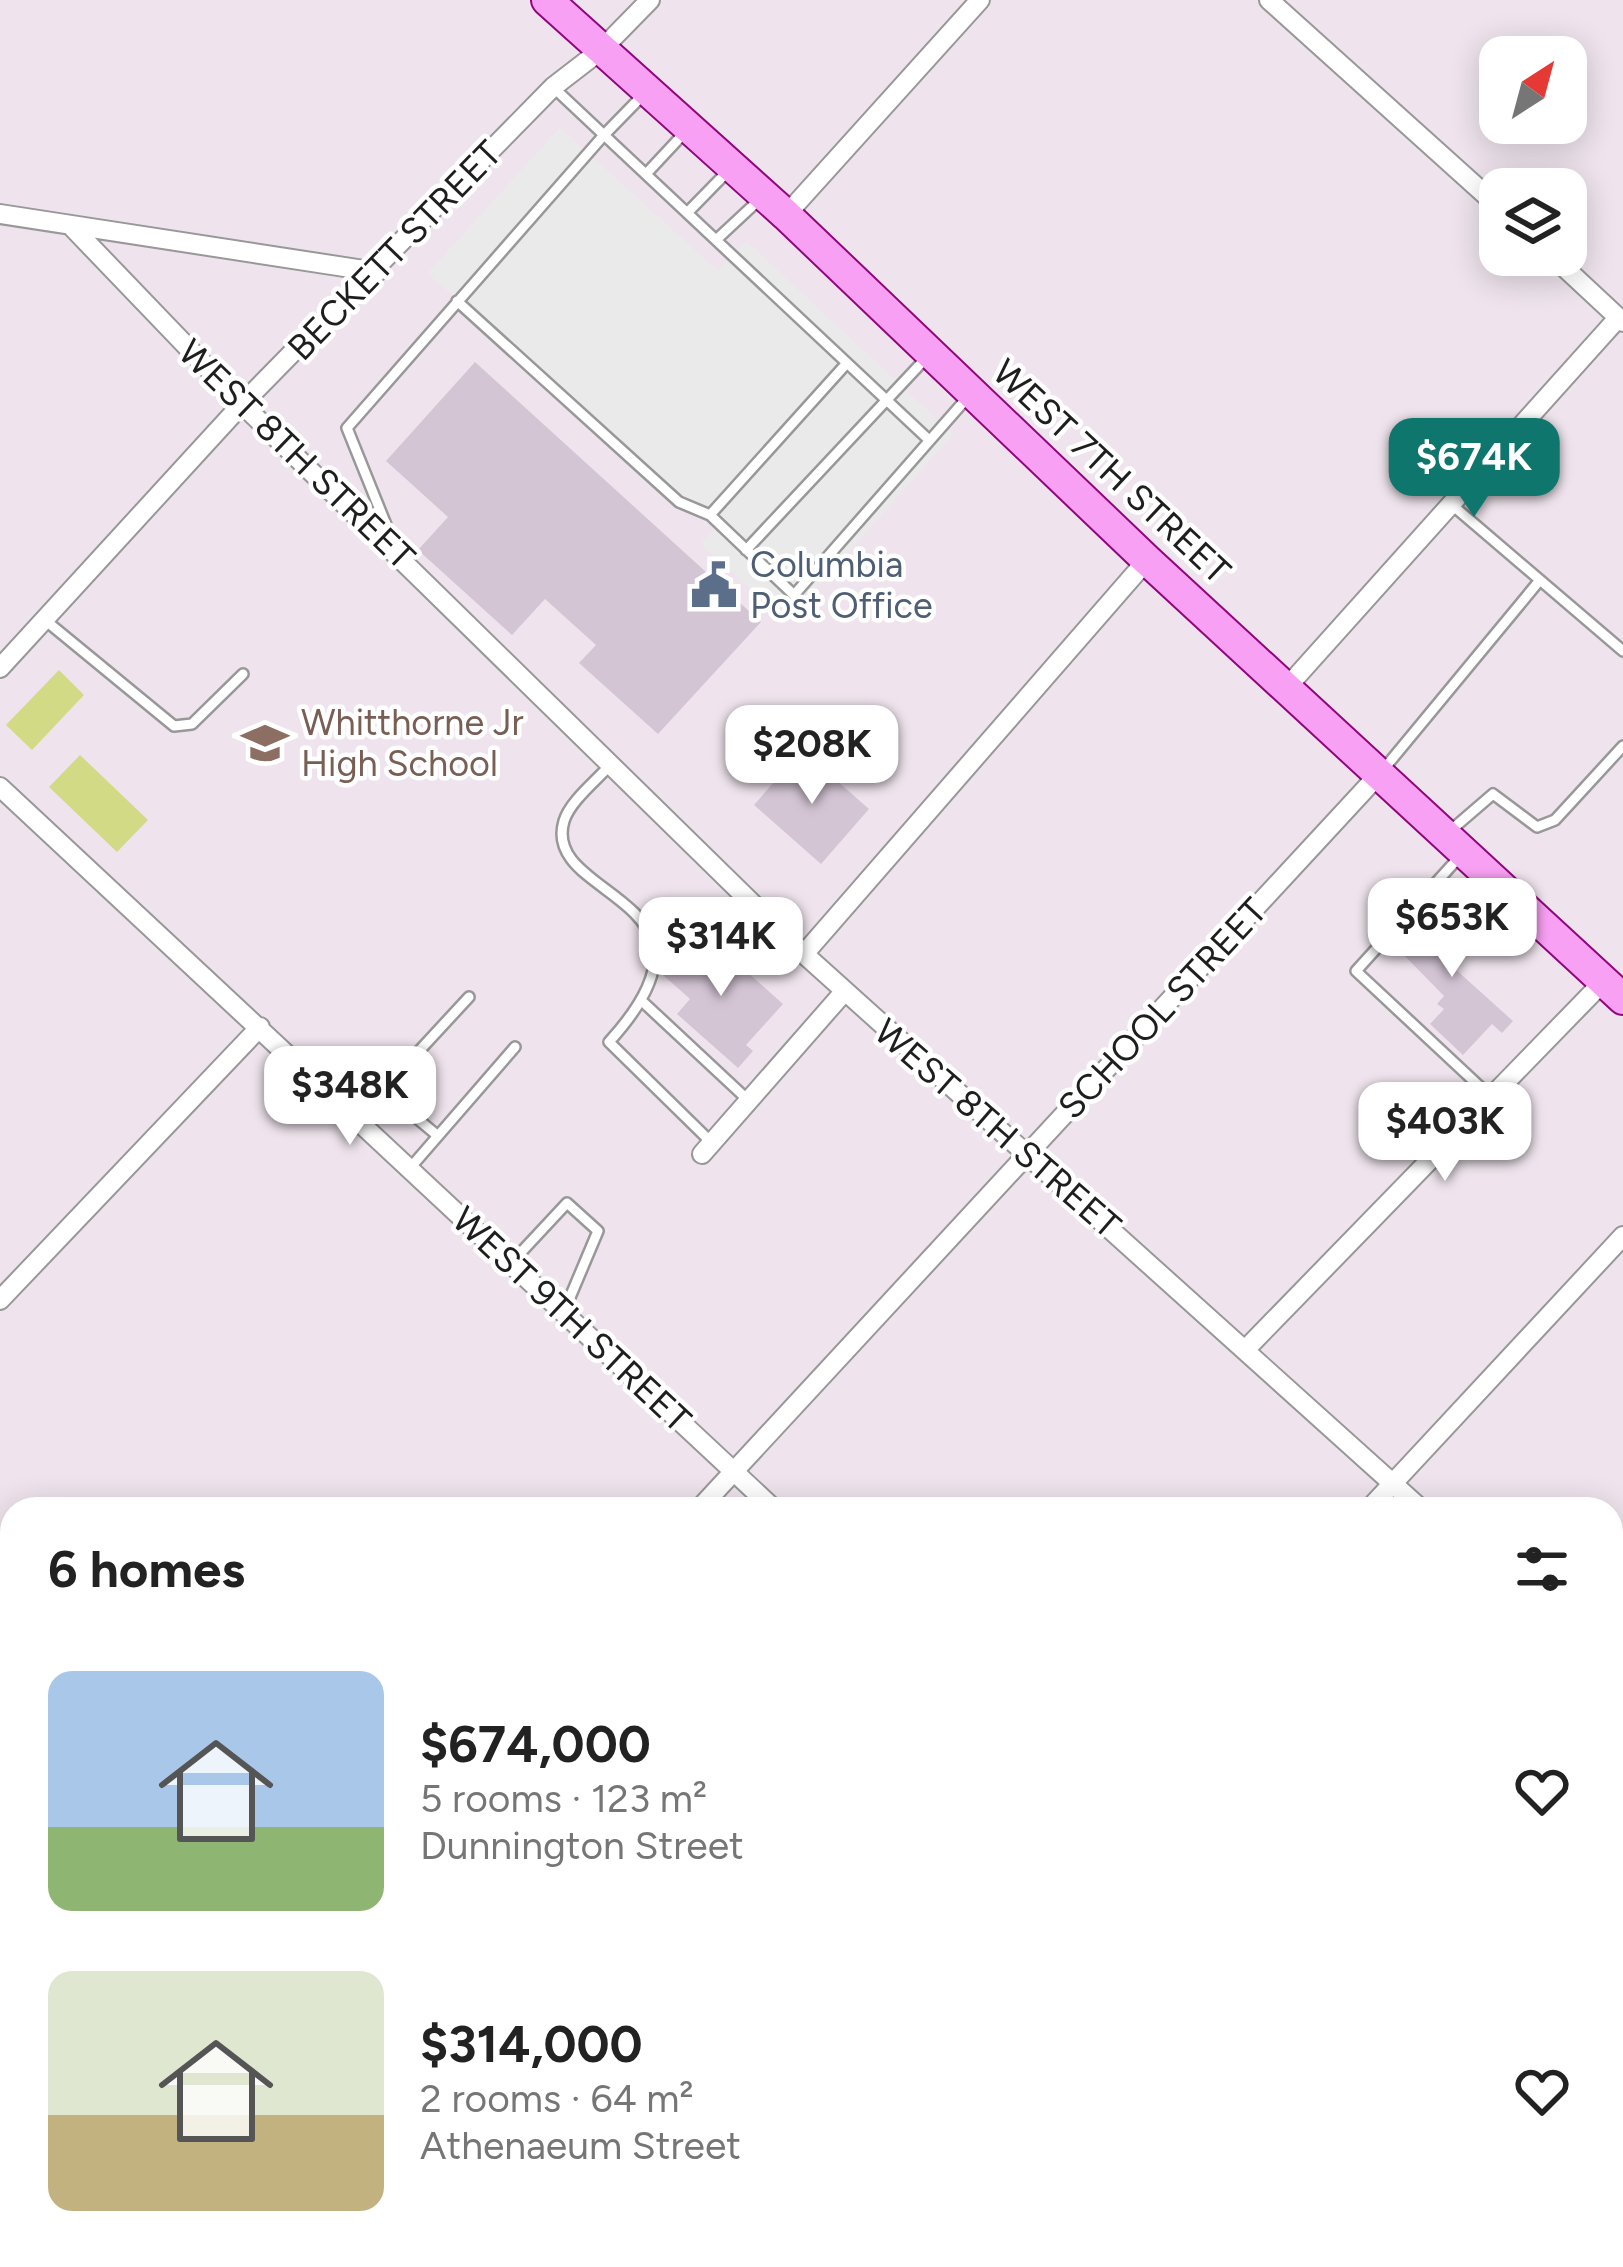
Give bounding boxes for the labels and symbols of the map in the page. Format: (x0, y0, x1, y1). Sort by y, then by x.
north arrow (1479, 36, 1587, 144)
street label: BECKETT STREET (279, 132, 510, 369)
street label: WEST 8TH STREET (170, 331, 424, 578)
street label: WEST 7TH STREET (984, 350, 1239, 593)
pin: $674K (1390, 418, 1558, 520)
place label: Columbia Post Office (750, 543, 933, 627)
public building icon: Columbia Post Office (689, 560, 739, 610)
place label: Whitthorne Jr High School (301, 701, 524, 785)
pin: $208K (728, 705, 896, 807)
school or university icon: Whitthorne Jr High School (240, 718, 290, 768)
pin: $653K (1368, 878, 1536, 980)
street label: SCHOOL STREET (1049, 889, 1276, 1127)
pin: $314K (637, 897, 805, 999)
street label: WEST 8TH STREET (866, 1010, 1129, 1247)
pin: $348K (266, 1046, 434, 1148)
pin: $403K (1361, 1082, 1529, 1184)
street label: WEST 9TH STREET (444, 1198, 700, 1441)

